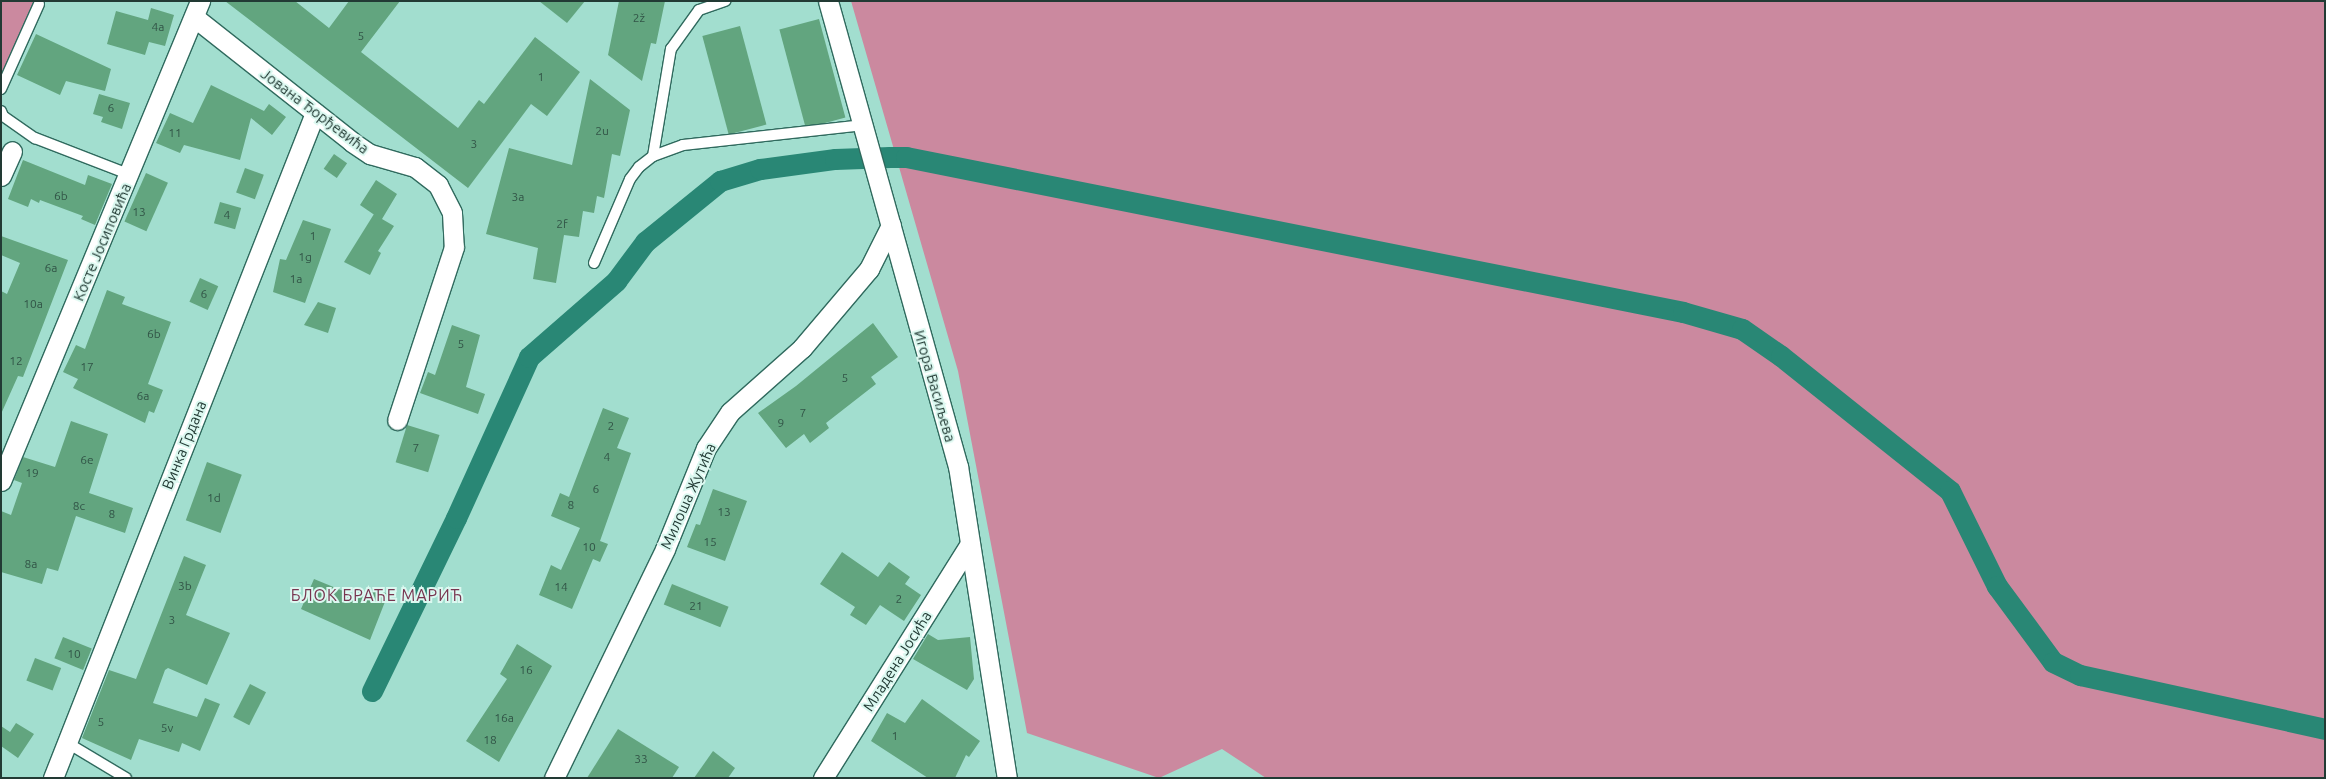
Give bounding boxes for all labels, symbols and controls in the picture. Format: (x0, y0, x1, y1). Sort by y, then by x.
house number: 2ž (633, 11, 645, 25)
house number: 4a (152, 20, 164, 34)
house number: 5 (358, 29, 364, 43)
street label: Јована Ђорђевића (257, 64, 373, 158)
house number: 1 (538, 70, 544, 84)
house number: 6 (108, 101, 114, 115)
house number: 2u (595, 124, 609, 138)
house number: 11 (168, 126, 182, 140)
house number: 3 (471, 137, 477, 151)
street label: Косте Јосиповића (69, 180, 135, 304)
house number: 6b (54, 189, 68, 203)
house number: 3a (512, 190, 524, 204)
house number: 13 (132, 205, 146, 219)
house number: 4 (224, 208, 230, 222)
house number: 2f (556, 217, 568, 231)
house number: 1 (310, 229, 316, 243)
house number: 1g (298, 250, 312, 264)
house number: 6a (45, 261, 57, 275)
house number: 1a (290, 272, 302, 286)
house number: 6 (201, 287, 207, 301)
house number: 10a (23, 297, 43, 311)
house number: 6b (147, 327, 161, 341)
street label: Игора Васиљева (910, 328, 960, 444)
house number: 5 (458, 337, 464, 351)
house number: 12 (9, 354, 23, 368)
house number: 17 (80, 360, 94, 374)
house number: 5 (842, 371, 848, 385)
house number: 6a (137, 389, 149, 403)
street label: Винка Грдана (158, 398, 210, 492)
house number: 7 (800, 406, 806, 420)
house number: 9 (778, 416, 784, 430)
house number: 2 (608, 419, 614, 433)
street label: Милоша Жутића (656, 440, 720, 552)
house number: 7 (413, 441, 419, 455)
house number: 4 (604, 450, 610, 464)
house number: 6e (80, 453, 94, 467)
house number: 19 (25, 466, 39, 480)
house number: 6 (593, 482, 599, 496)
house number: 1d (207, 491, 221, 505)
house number: 8 (568, 498, 574, 512)
house number: 8c (73, 499, 85, 513)
house number: 13 (717, 505, 731, 519)
house number: 8 (109, 507, 115, 521)
house number: 15 (703, 535, 717, 549)
house number: 10 (582, 540, 596, 554)
house number: 8a (25, 557, 37, 571)
house number: 3b (178, 579, 192, 593)
house number: 14 (554, 580, 568, 594)
district label: БЛОК БРАЋЕ МАРИЋ (289, 585, 465, 605)
house number: 2 (896, 592, 902, 606)
house number: 21 (689, 599, 703, 613)
street label: Младена Јосића (859, 608, 935, 714)
house number: 3 (169, 613, 175, 627)
house number: 10 (67, 647, 81, 661)
house number: 16 (519, 663, 533, 677)
house number: 16a (494, 711, 514, 725)
house number: 5 (98, 715, 104, 729)
house number: 5v (161, 721, 173, 735)
house number: 1 (892, 729, 898, 743)
house number: 18 (483, 733, 497, 747)
house number: 33 (634, 752, 648, 766)

